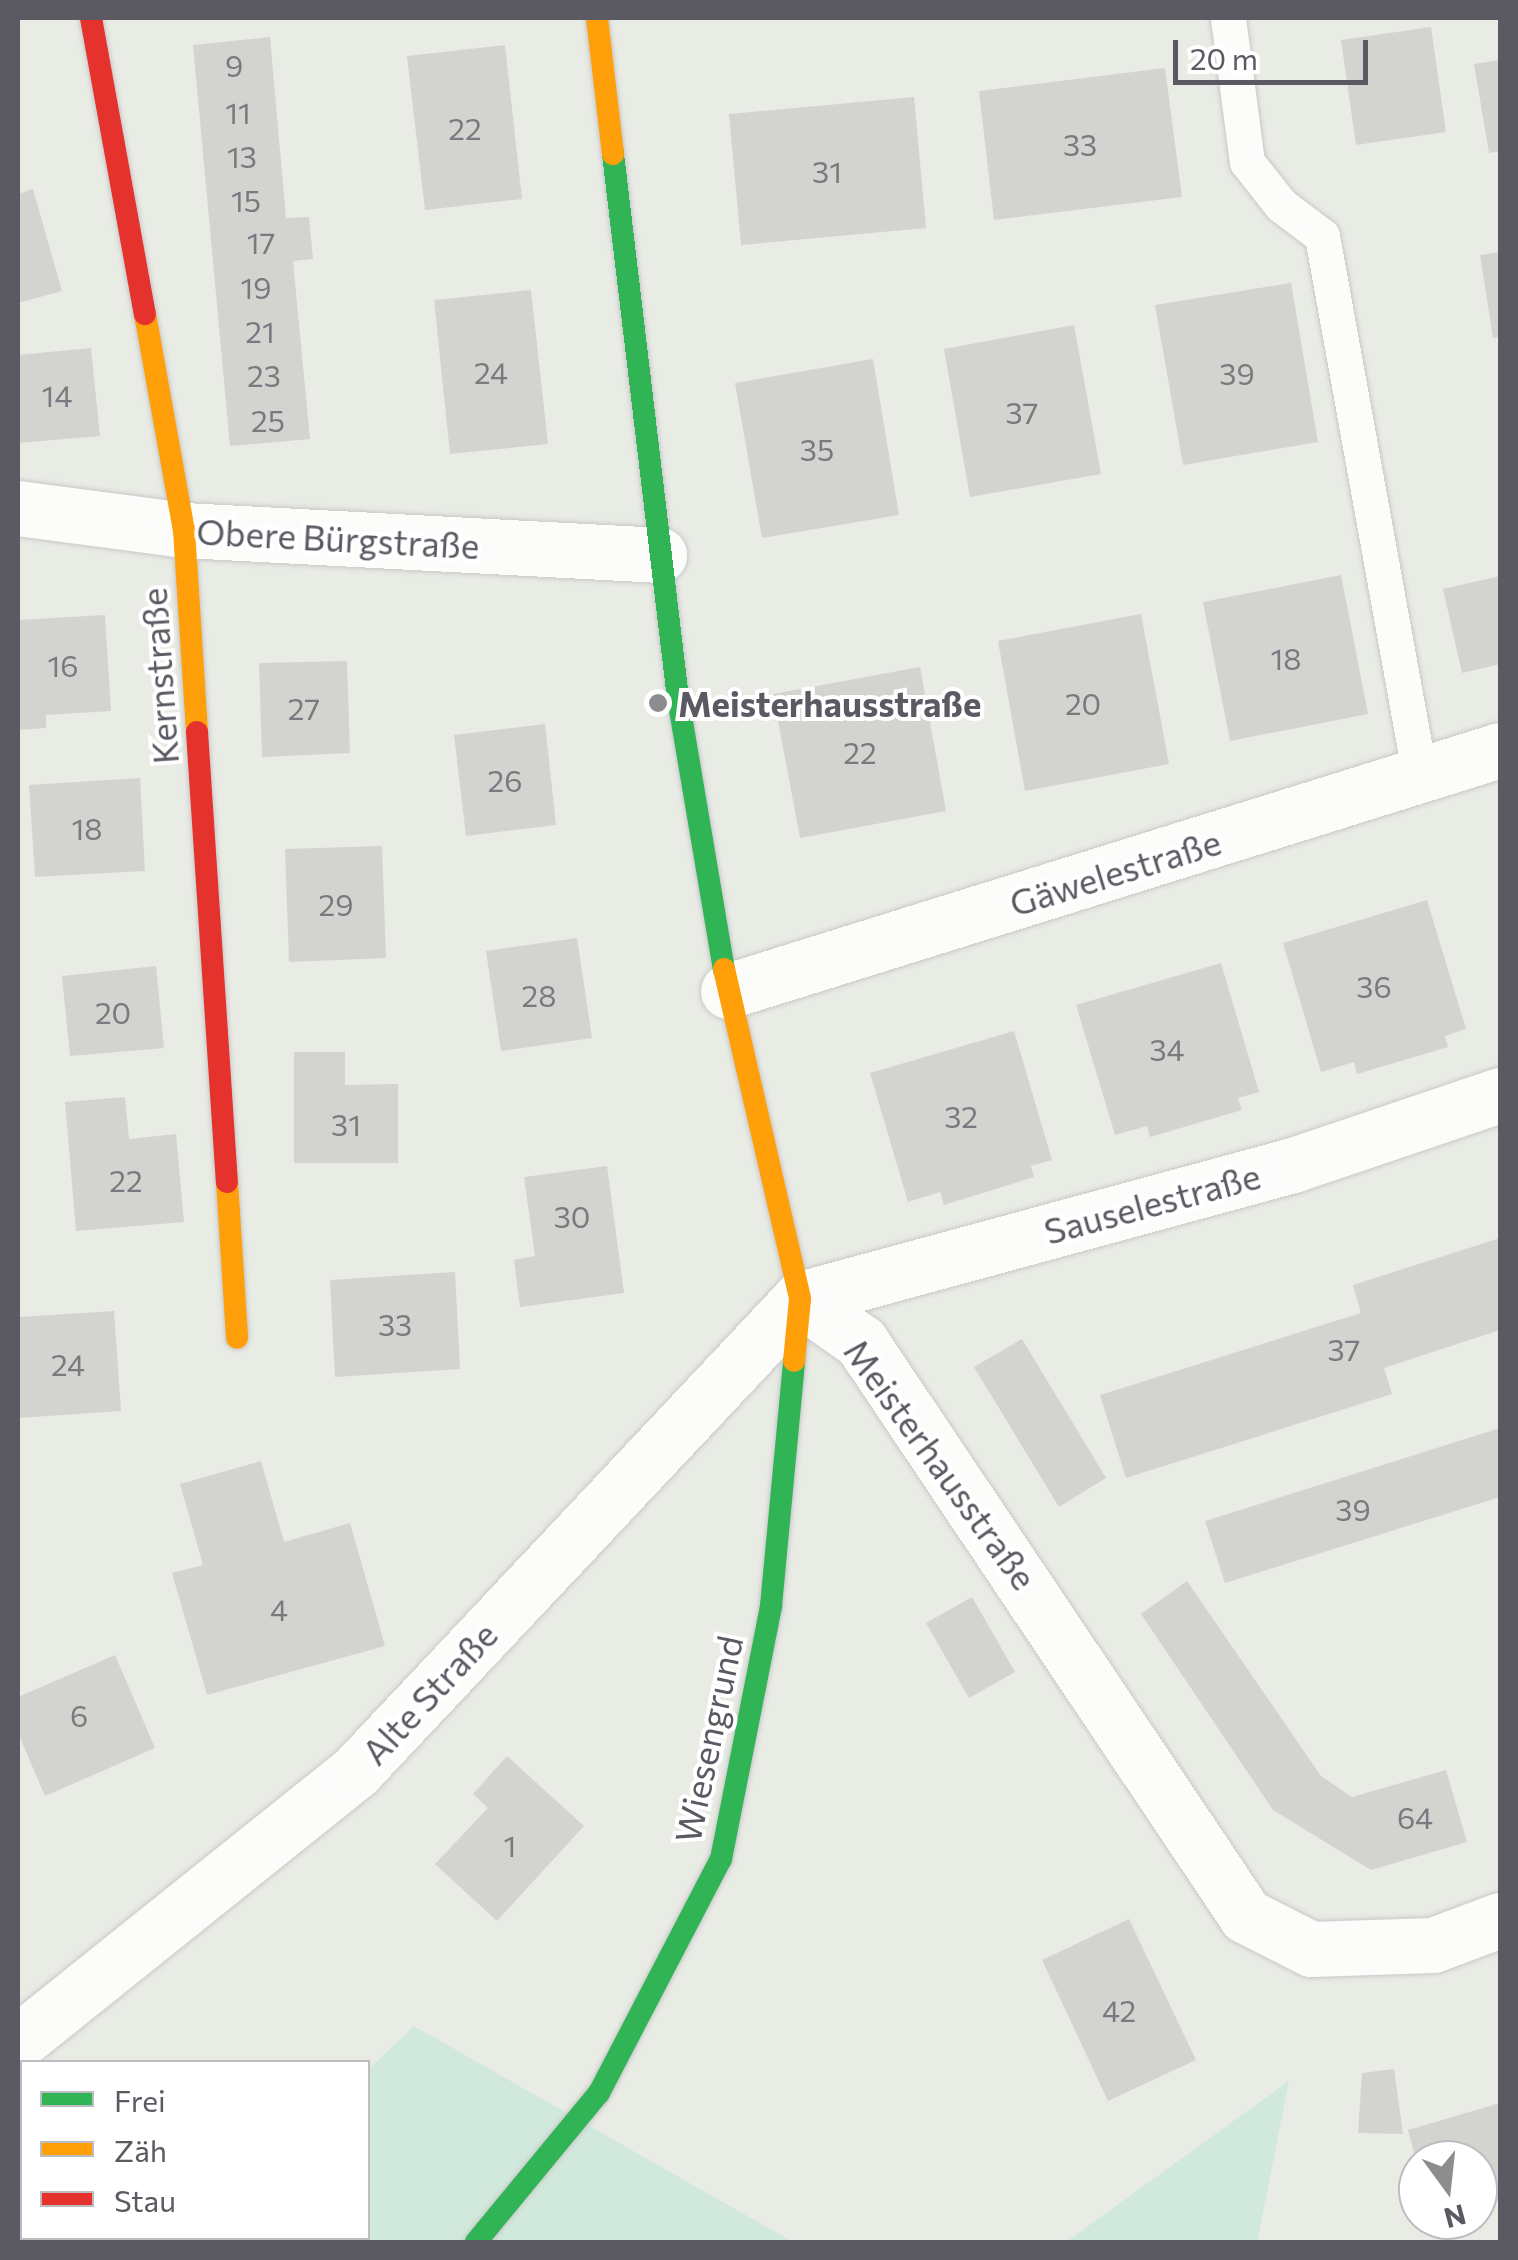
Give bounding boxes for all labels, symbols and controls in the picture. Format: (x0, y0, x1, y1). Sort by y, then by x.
scale bar (1178, 20, 1373, 82)
text: 20 m (1190, 39, 1258, 76)
house number: 9 (225, 47, 243, 83)
house number: 11 (225, 94, 251, 130)
house number: 22 (448, 110, 482, 146)
house number: 33 (1063, 126, 1097, 162)
house number: 13 (227, 138, 257, 174)
house number: 31 (812, 153, 842, 189)
house number: 15 (231, 182, 261, 218)
house number: 17 (247, 224, 275, 260)
house number: 19 (240, 269, 272, 305)
house number: 21 (245, 313, 275, 349)
house number: 24 (474, 354, 508, 390)
house number: 39 (1219, 355, 1255, 391)
house number: 23 (247, 357, 281, 393)
house number: 14 (42, 377, 72, 413)
house number: 37 (1006, 394, 1038, 430)
house number: 25 (251, 402, 285, 438)
house number: 35 (800, 431, 834, 467)
street label: Obere Bürgstraße (196, 510, 480, 566)
street label: Kernstraße (132, 586, 186, 766)
house number: 18 (1270, 640, 1302, 676)
house number: 16 (47, 647, 79, 683)
place label: Meisterhausstraße (678, 682, 981, 724)
house number: 20 (1065, 685, 1101, 721)
house number: 27 (288, 690, 320, 726)
marker: Meisterhausstraße (647, 692, 669, 714)
house number: 22 (843, 734, 877, 770)
house number: 26 (488, 762, 522, 798)
house number: 18 (71, 810, 103, 846)
street label: Gäwelestraße (1004, 820, 1226, 924)
house number: 29 (319, 886, 353, 922)
house number: 36 (1356, 968, 1392, 1004)
house number: 28 (522, 977, 556, 1013)
house number: 20 (95, 994, 131, 1030)
house number: 34 (1149, 1031, 1185, 1067)
house number: 32 (944, 1098, 978, 1134)
house number: 31 (331, 1106, 361, 1142)
street label: Sauselestraße (1039, 1154, 1265, 1252)
house number: 22 (109, 1162, 143, 1198)
house number: 30 (554, 1198, 590, 1234)
house number: 33 (378, 1306, 412, 1342)
street label: Meisterhausstraße (836, 1331, 1046, 1597)
house number: 37 (1328, 1331, 1360, 1367)
house number: 24 (51, 1346, 85, 1382)
house number: 39 (1335, 1491, 1371, 1527)
house number: 4 (270, 1591, 288, 1627)
street label: Alte Straße (353, 1613, 505, 1773)
street label: Wiesengrund (666, 1632, 750, 1846)
house number: 6 (70, 1697, 88, 1733)
house number: 64 (1397, 1799, 1433, 1835)
house number: 1 (504, 1827, 516, 1863)
house number: 42 (1102, 1992, 1136, 2028)
legend (20, 2060, 370, 2240)
text: Frei (114, 2081, 166, 2118)
text: Zäh (114, 2131, 167, 2168)
north arrow (1398, 2140, 1498, 2240)
text: Stau (114, 2181, 176, 2218)
text: N (1441, 2198, 1470, 2236)

